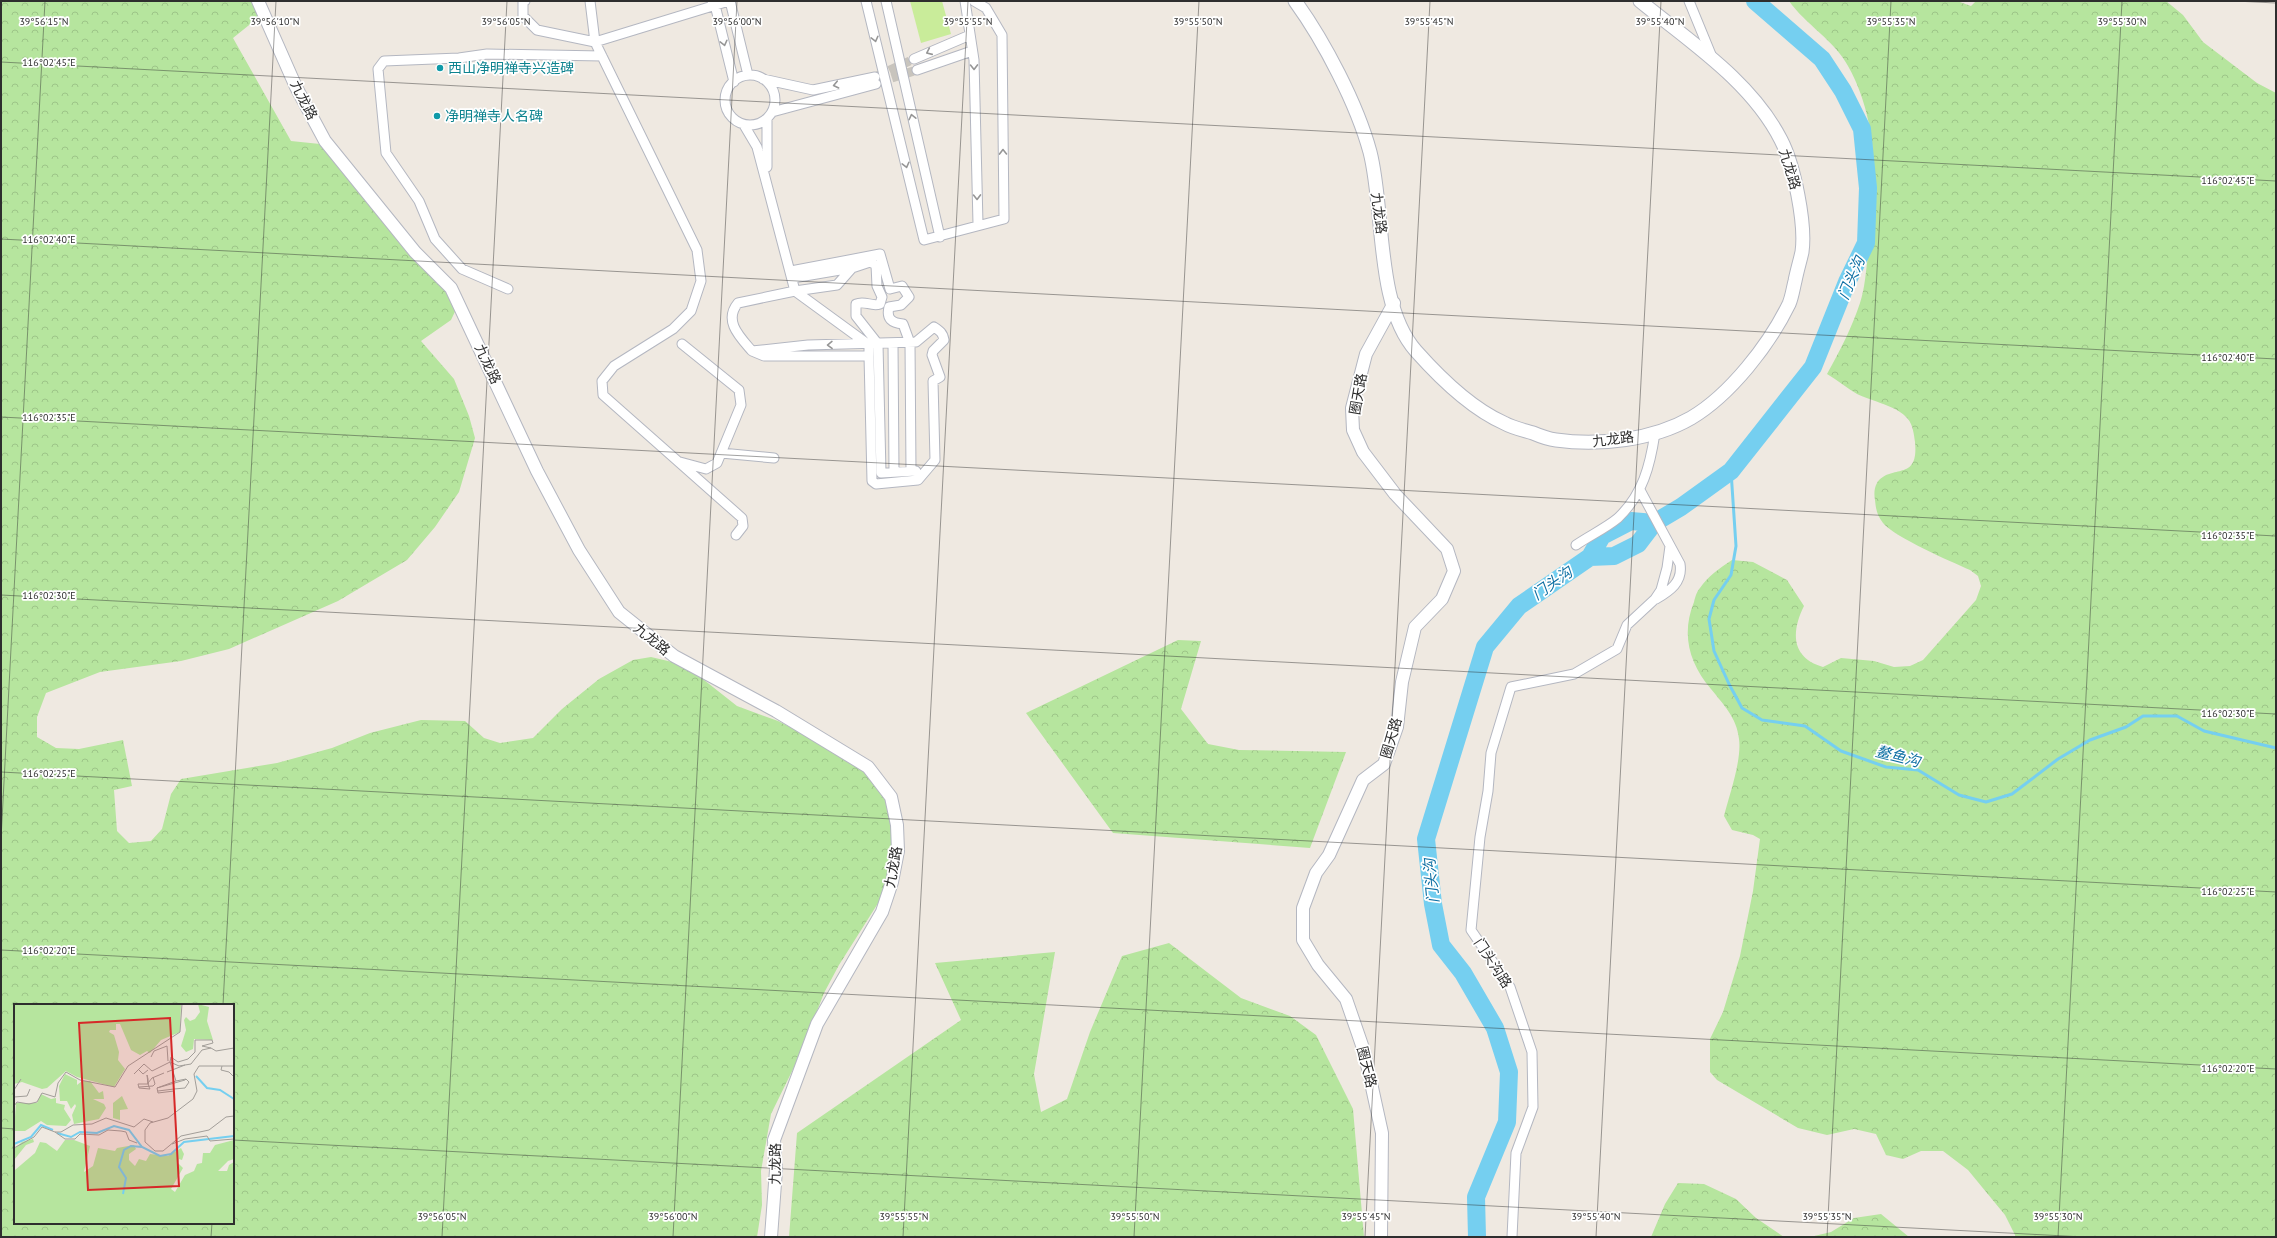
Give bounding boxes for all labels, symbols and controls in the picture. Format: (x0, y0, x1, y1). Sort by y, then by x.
text: 39°56'15"N (19, 15, 69, 28)
text: 39°56'10"N (250, 15, 300, 28)
text: 39°56'05"N (481, 15, 531, 28)
text: 39°56'00"N (712, 15, 762, 28)
text: 39°55'55"N (943, 15, 993, 28)
text: 39°55'50"N (1173, 15, 1223, 28)
text: 39°55'45"N (1404, 15, 1454, 28)
text: 39°55'40"N (1635, 15, 1685, 28)
text: 39°55'35"N (1866, 15, 1916, 28)
text: 39°55'30"N (2097, 15, 2147, 28)
one-way arrow (870, 35, 879, 42)
one-way arrow (720, 40, 728, 46)
one-way arrow (926, 48, 933, 56)
text: 116°02'45"E (22, 56, 76, 69)
place label: 西山净明禅寺兴造碑 (448, 59, 574, 77)
marker: 西山净明禅寺兴造碑 (435, 63, 445, 73)
one-way arrow (970, 64, 978, 70)
street label: 九龙路 (286, 77, 322, 123)
one-way arrow (833, 80, 840, 88)
place label: 净明禅寺人名碑 (445, 107, 543, 125)
marker: 净明禅寺人名碑 (432, 111, 442, 121)
one-way arrow (909, 114, 917, 120)
street label: 九龙路 (1775, 146, 1805, 192)
one-way arrow (999, 149, 1007, 155)
one-way arrow (901, 161, 910, 168)
text: 116°02'45"E (2201, 174, 2255, 187)
street label: 九龙路 (1367, 191, 1391, 235)
one-way arrow (973, 194, 981, 200)
text: 116°02'40"E (22, 233, 76, 246)
water label: 门头沟 (1833, 252, 1869, 302)
street label: 九龙路 (471, 341, 505, 387)
one-way arrow (827, 341, 833, 349)
text: 116°02'40"E (2201, 351, 2255, 364)
street label: 圈天路 (1345, 372, 1371, 416)
text: 116°02'35"E (22, 411, 76, 424)
street label: 九龙路 (1591, 428, 1635, 450)
text: 116°02'35"E (2201, 529, 2255, 542)
water label: 门头沟 (1528, 561, 1578, 604)
text: 116°02'30"E (22, 589, 76, 602)
street label: 九龙路 (630, 619, 674, 659)
text: 116°02'30"E (2201, 707, 2255, 720)
street label: 圈天路 (1377, 715, 1405, 761)
water label: 鳌鱼沟 (1874, 741, 1924, 771)
text: 116°02'25"E (22, 767, 76, 780)
street label: 九龙路 (880, 845, 906, 889)
water label: 门头沟 (1419, 856, 1443, 904)
text: 116°02'25"E (2201, 885, 2255, 898)
street label: 门头沟路 (1470, 935, 1516, 991)
text: 116°02'20"E (22, 944, 76, 957)
inset map (14, 1004, 234, 1224)
street label: 圈天路 (1353, 1044, 1381, 1090)
text: 116°02'20"E (2201, 1062, 2255, 1075)
street label: 九龙路 (766, 1143, 784, 1185)
text: 39°56'05"N (417, 1210, 467, 1223)
text: 39°56'00"N (648, 1210, 698, 1223)
text: 39°55'55"N (879, 1210, 929, 1223)
text: 39°55'50"N (1110, 1210, 1160, 1223)
text: 39°55'45"N (1341, 1210, 1391, 1223)
text: 39°55'40"N (1571, 1210, 1621, 1223)
text: 39°55'35"N (1802, 1210, 1852, 1223)
text: 39°55'30"N (2033, 1210, 2083, 1223)

